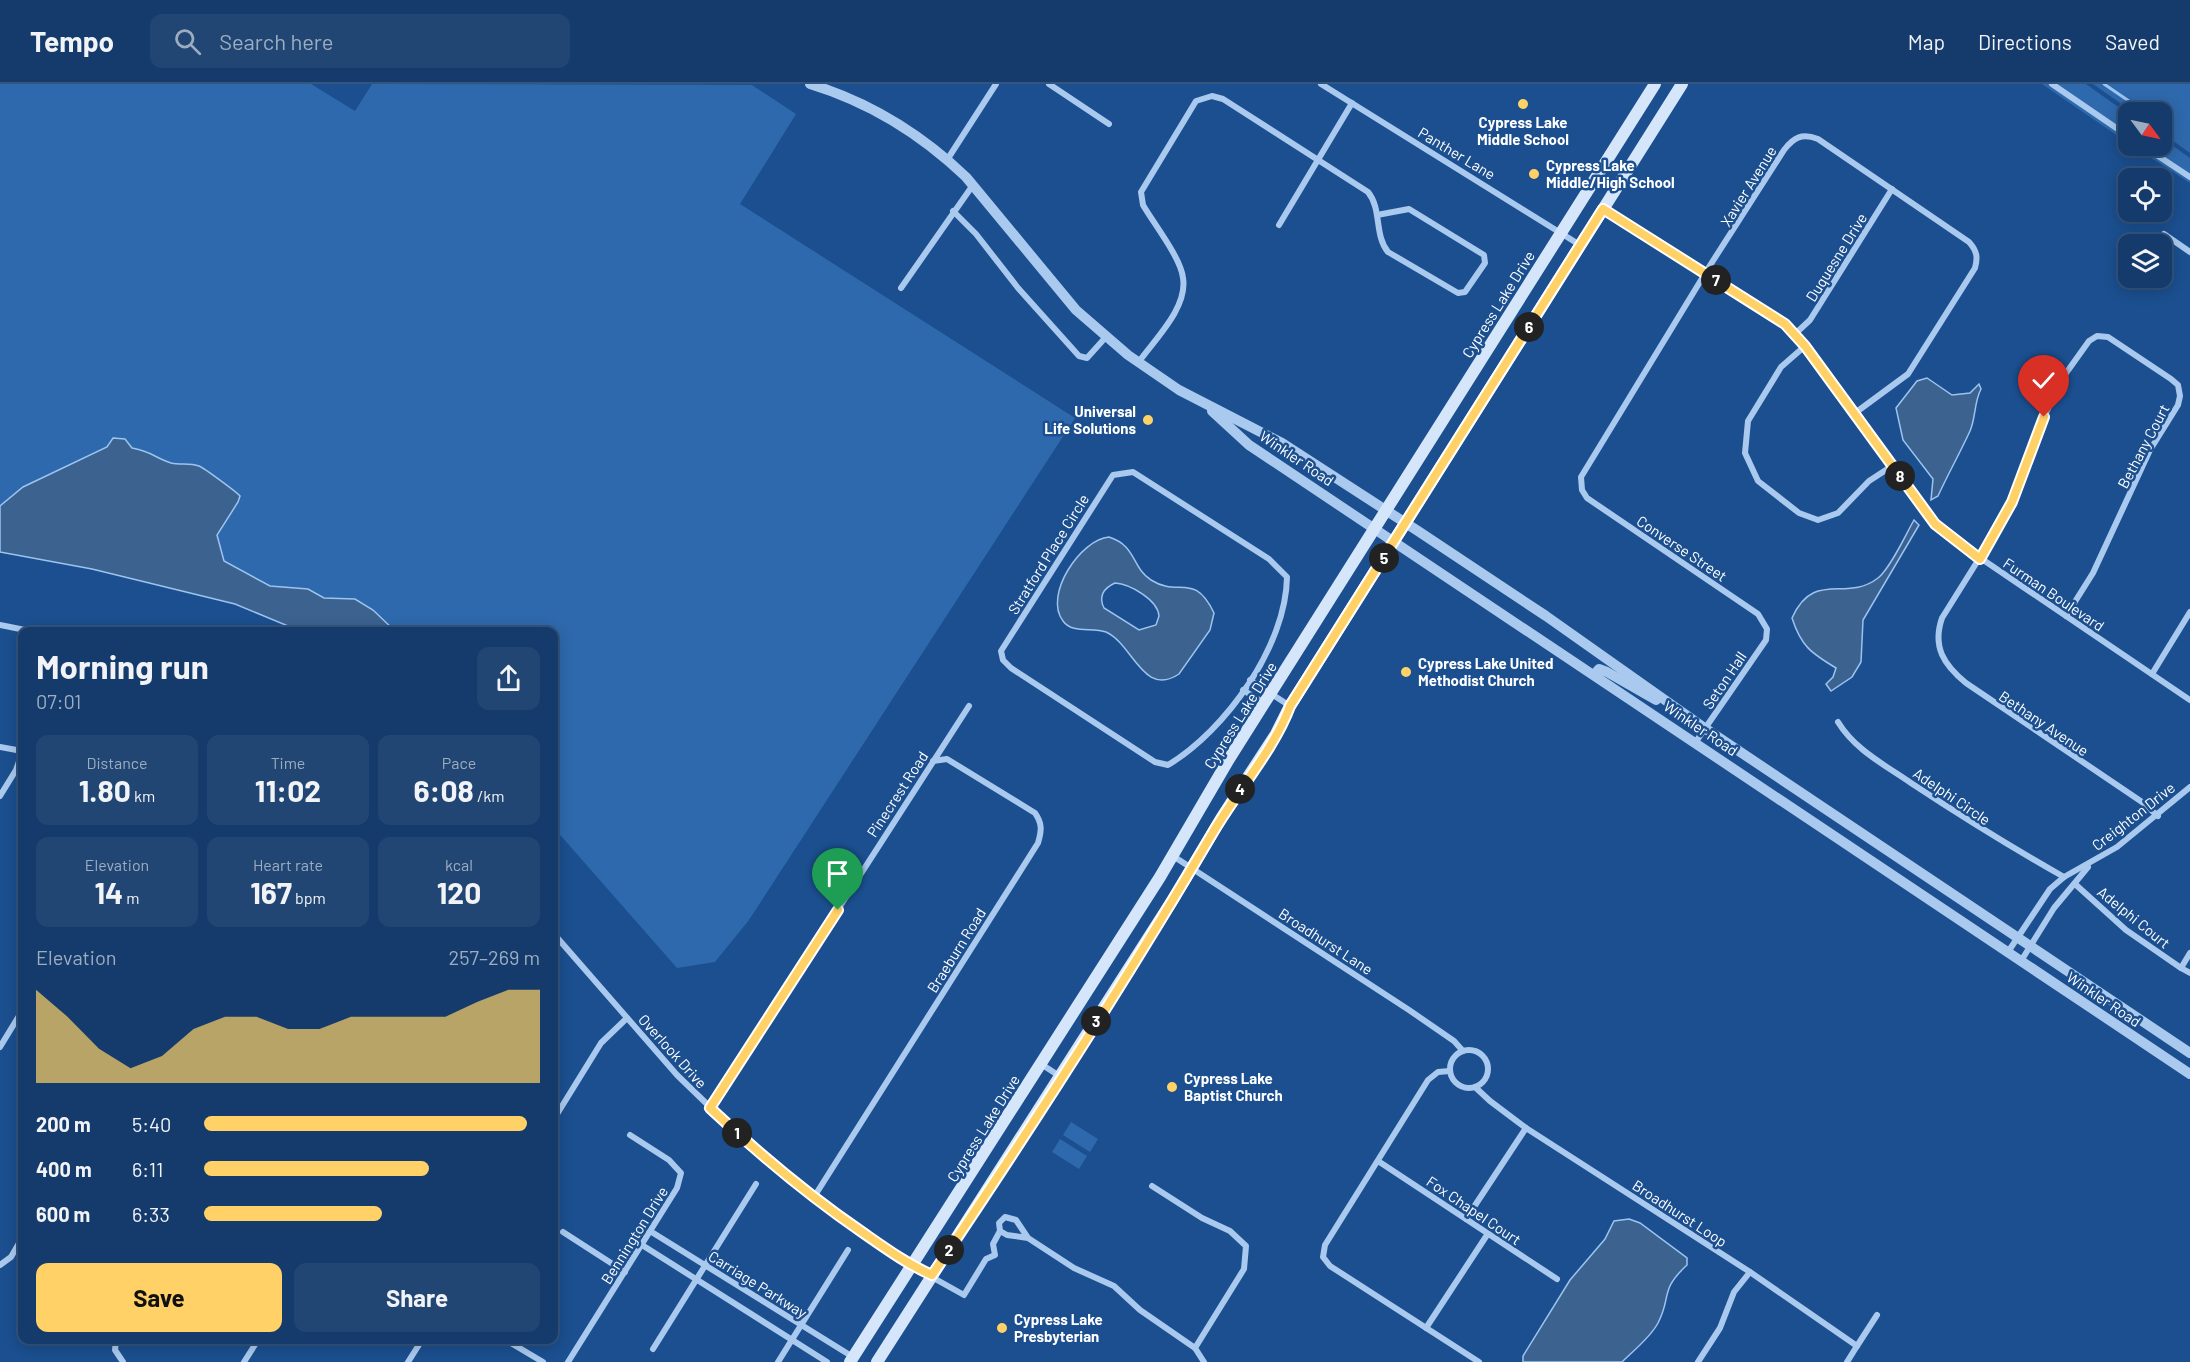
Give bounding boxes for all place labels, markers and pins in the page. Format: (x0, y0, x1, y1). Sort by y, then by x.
marker: Cypress Lake Middle School (1516, 97, 1530, 111)
place label: Cypress Lake Middle School (1477, 113, 1569, 148)
place label: Cypress Lake Middle/High School (1546, 156, 1675, 191)
marker: Cypress Lake Middle/High School (1527, 167, 1541, 181)
pin: 7 (1701, 265, 1731, 295)
pin: 6 (1514, 312, 1544, 342)
pin (2018, 355, 2069, 417)
place label: Universal Life Solutions (1044, 402, 1136, 437)
marker: Universal Life Solutions (1141, 413, 1155, 427)
pin: 8 (1885, 461, 1915, 491)
pin: 5 (1369, 543, 1399, 573)
place label: Cypress Lake United Methodist Church (1418, 654, 1554, 689)
marker: Cypress Lake United Methodist Church (1399, 665, 1413, 679)
pin: 4 (1225, 774, 1255, 804)
pin (812, 848, 863, 910)
pin: 3 (1081, 1006, 1111, 1036)
place label: Cypress Lake Baptist Church (1184, 1069, 1283, 1104)
marker: Cypress Lake Baptist Church (1165, 1080, 1179, 1094)
pin: 1 (722, 1118, 752, 1148)
pin: 2 (934, 1235, 964, 1265)
place label: Cypress Lake Presbyterian (1014, 1310, 1103, 1345)
marker: Cypress Lake Presbyterian (995, 1321, 1009, 1335)

